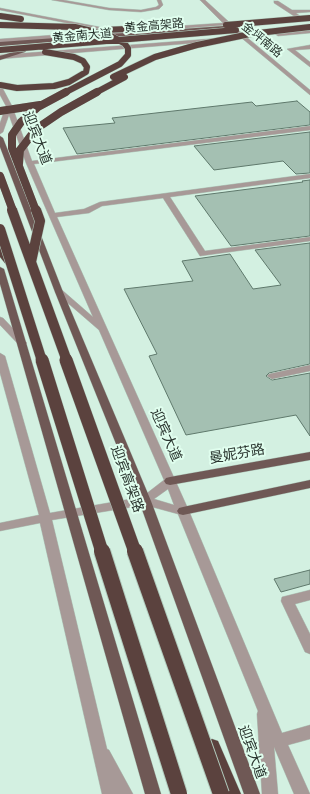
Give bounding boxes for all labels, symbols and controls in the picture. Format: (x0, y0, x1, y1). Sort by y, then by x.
street label: 黄金高架路 (123, 16, 185, 36)
street label: 金坪南路 (239, 19, 285, 61)
street label: 黄金南大道 (51, 26, 113, 46)
street label: 迎宾大道 (19, 109, 55, 167)
street label: 迎宾大道 (147, 406, 185, 464)
street label: 曼妮芬路 (208, 441, 266, 467)
street label: 迎宾高架路 (107, 443, 147, 515)
street label: 迎宾大道 (235, 723, 269, 781)

